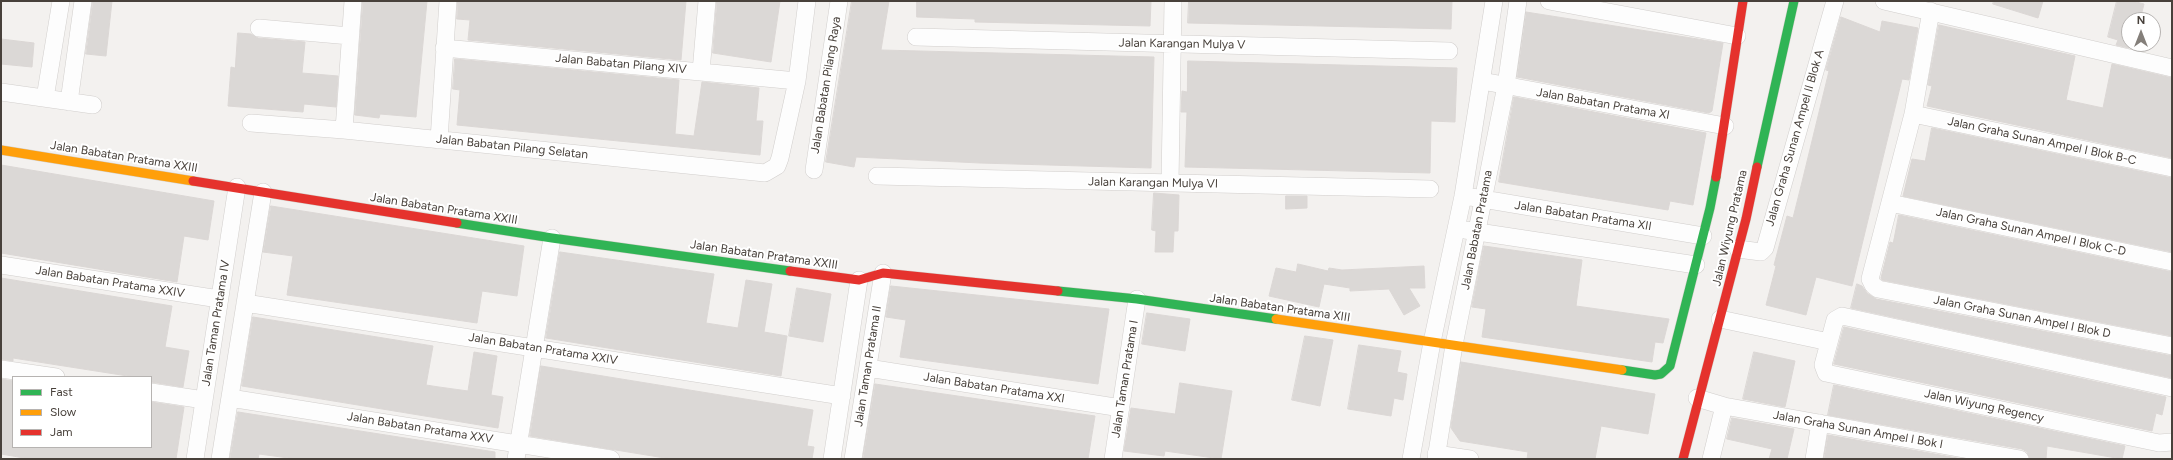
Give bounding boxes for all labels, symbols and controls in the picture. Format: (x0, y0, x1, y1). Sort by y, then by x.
north arrow (2121, 12, 2161, 52)
text: N (2137, 14, 2145, 27)
street label: Jalan Babatan Pilang Raya (808, 15, 844, 155)
street label: Jalan Karangan Mulya V (1118, 36, 1246, 52)
street label: Jalan Graha Sunan Ampel II Blok A (1763, 48, 1827, 228)
street label: Jalan Babatan Pilang XIV (555, 51, 687, 77)
street label: Jalan Babatan Pratama XI (1535, 85, 1671, 123)
street label: Jalan Graha Sunan Ampel I Blok B-C (1946, 114, 2138, 168)
street label: Jalan Babatan Pilang Selatan (435, 132, 589, 162)
street label: Jalan Babatan Pratama XXIII (49, 138, 199, 176)
street label: Jalan Babatan Pratama (1458, 169, 1496, 291)
street label: Jalan Wiyung Pratama (1710, 169, 1750, 287)
street label: Jalan Karangan Mulya VI (1088, 175, 1218, 191)
street label: Jalan Babatan Pratama XXIII (369, 190, 519, 228)
street label: Jalan Babatan Pratama XII (1513, 198, 1653, 234)
street label: Jalan Graha Sunan Ampel I Blok C-D (1935, 205, 2127, 259)
street label: Jalan Babatan Pratama XXIII (689, 237, 839, 273)
street label: Jalan Taman Pratama IV (199, 259, 233, 387)
street label: Jalan Babatan Pratama XXIV (34, 263, 186, 301)
street label: Jalan Babatan Pratama XIII (1209, 291, 1351, 325)
street label: Jalan Graha Sunan Ampel I Blok D (1932, 293, 2112, 341)
street label: Jalan Taman Pratama II (851, 305, 885, 427)
street label: Jalan Taman Pratama I (1109, 319, 1141, 439)
street label: Jalan Babatan Pratama XXIV (467, 330, 619, 368)
street label: Jalan Babatan Pratama XXI (922, 370, 1066, 406)
legend (12, 376, 152, 448)
text: Fast (50, 385, 73, 399)
street label: Jalan Wiyung Regency (1923, 386, 2045, 426)
text: Slow (50, 405, 76, 419)
street label: Jalan Graha Sunan Ampel I Bok I (1772, 408, 1944, 452)
street label: Jalan Babatan Pratama XXV (346, 409, 494, 447)
text: Jam (50, 425, 73, 439)

